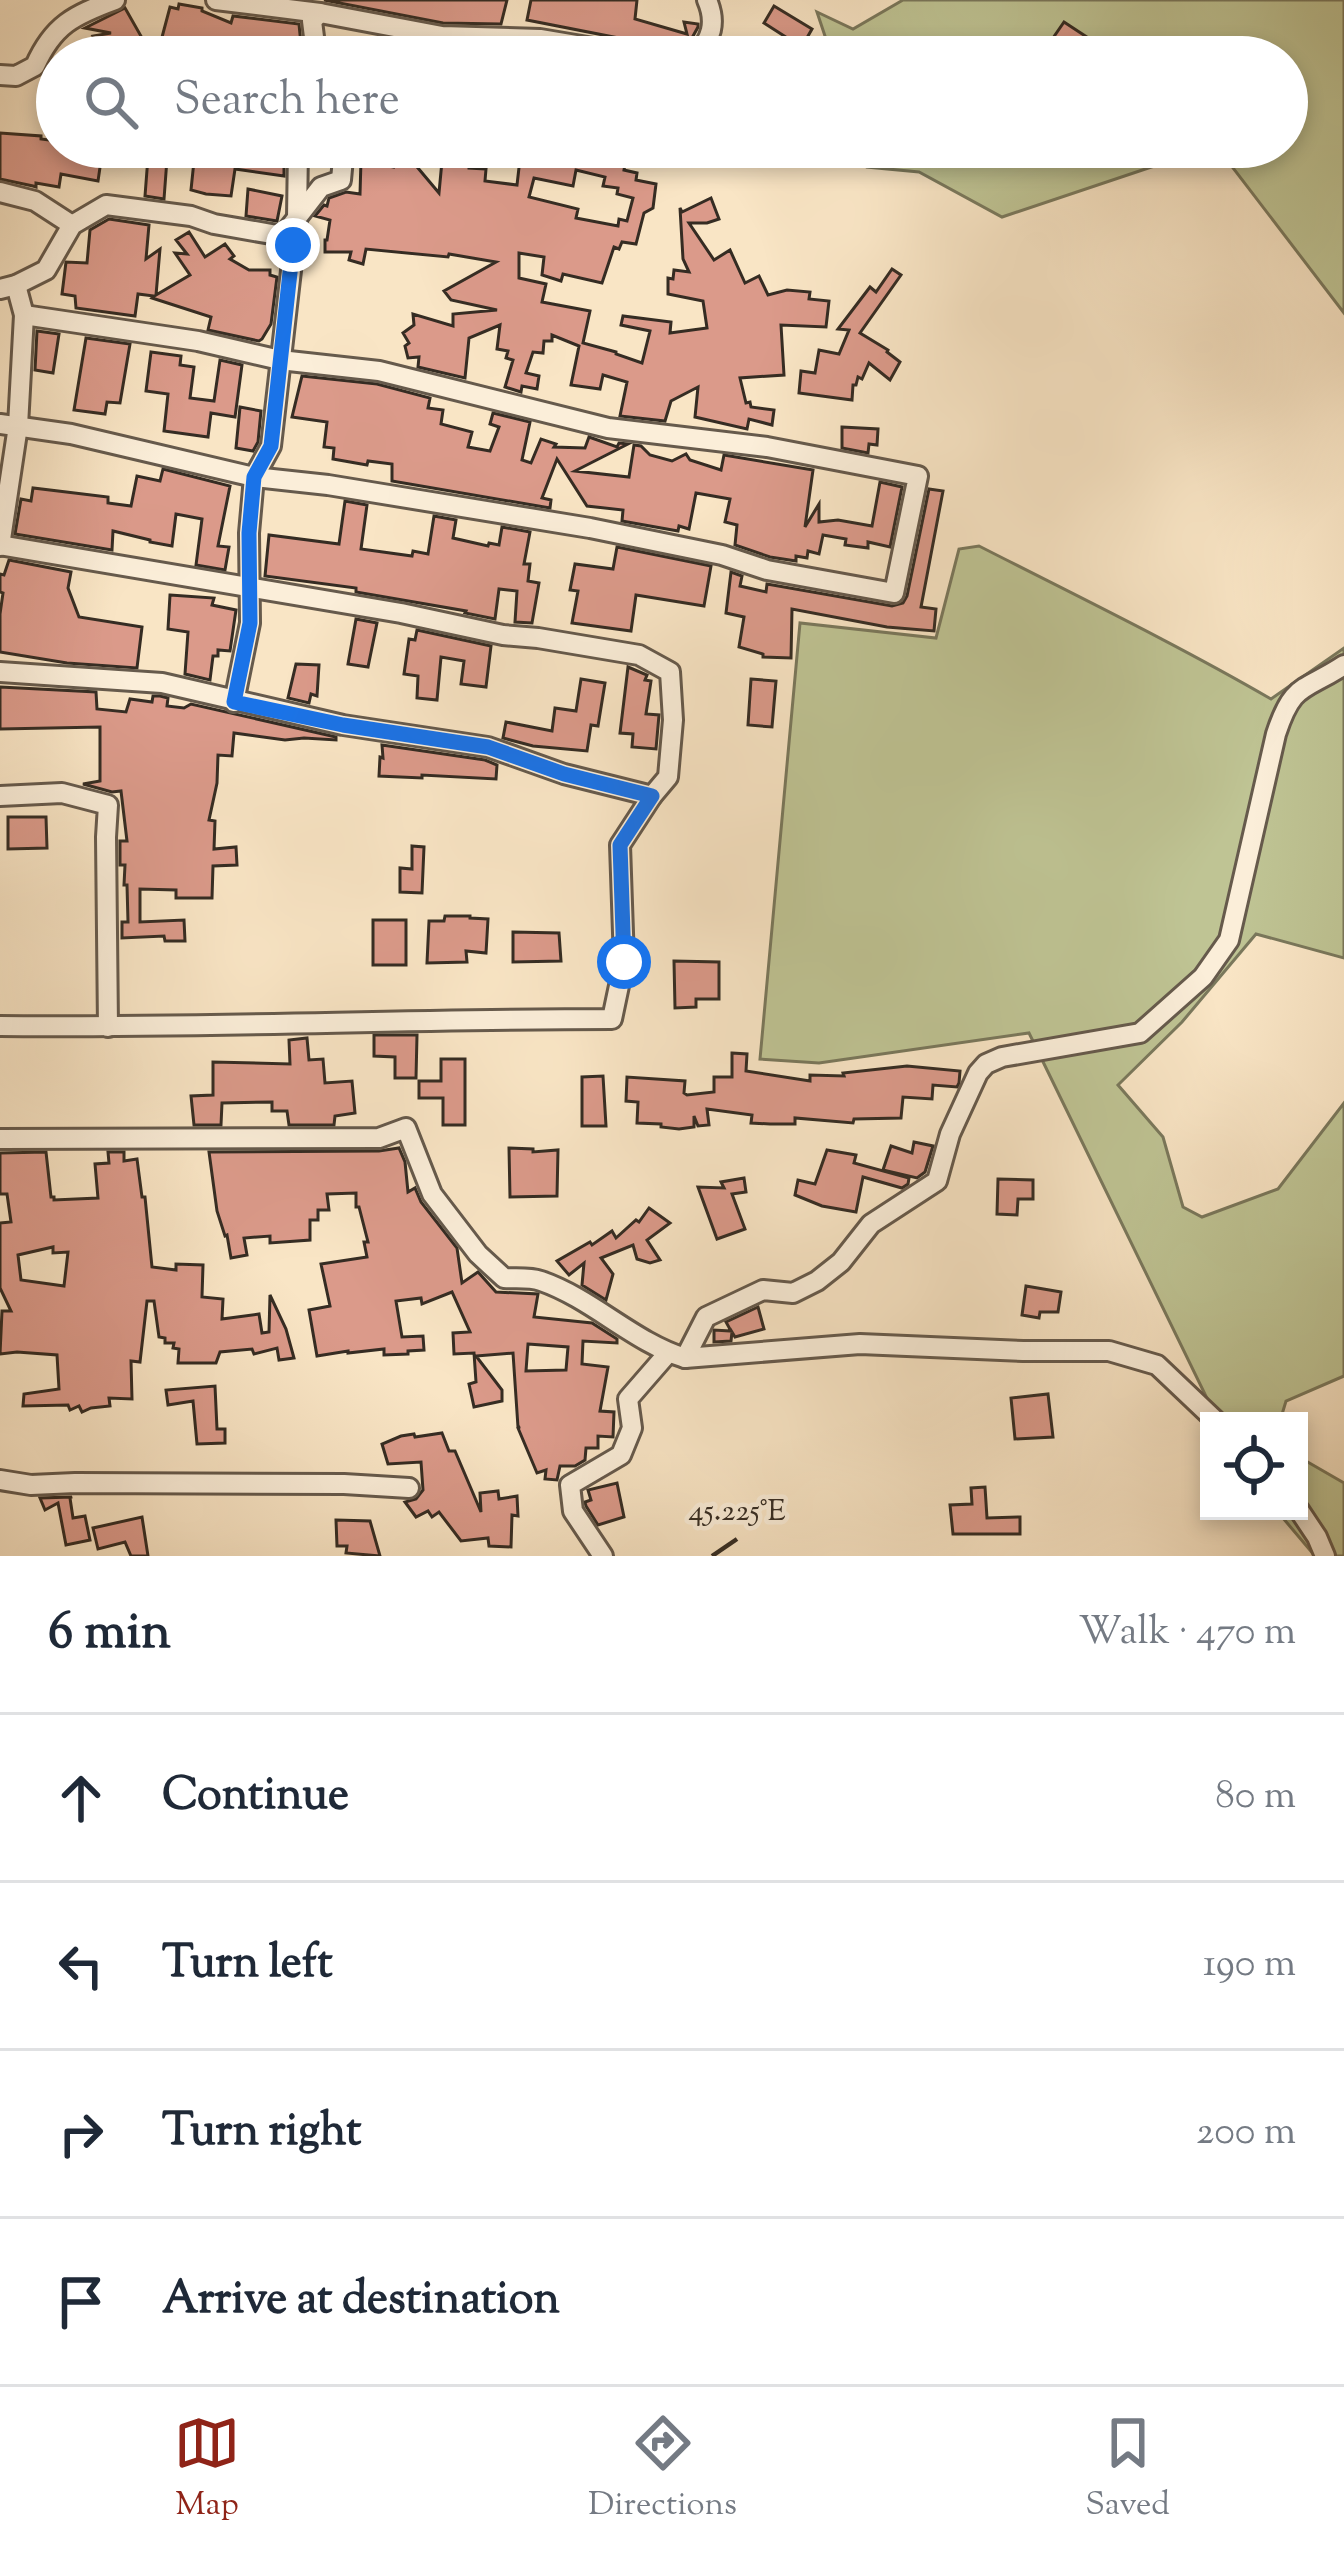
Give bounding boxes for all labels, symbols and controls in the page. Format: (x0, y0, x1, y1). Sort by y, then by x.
search box (36, 36, 1308, 168)
icon: search (78, 69, 144, 135)
text: Search here (174, 70, 400, 135)
route end (266, 218, 320, 272)
route start (597, 935, 651, 989)
map controls (1200, 1412, 1308, 1520)
button: locate (1200, 1412, 1308, 1520)
text: 45.225°E (688, 1491, 786, 1534)
text: 6 min (48, 1598, 171, 1671)
text: Walk · 470 m (1078, 1606, 1296, 1662)
icon: ahead (48, 1765, 114, 1831)
text: Continue (162, 1765, 349, 1830)
text: 80 m (1215, 1770, 1296, 1826)
icon: left (48, 1933, 114, 1999)
text: Turn left (162, 1933, 333, 1998)
text: 190 m (1203, 1938, 1296, 1994)
icon: right (48, 2101, 114, 2167)
text: Turn right (162, 2101, 361, 2166)
text: 200 m (1196, 2106, 1296, 2162)
icon: arrive (48, 2269, 114, 2335)
text: Arrive at destination (162, 2269, 560, 2334)
tab: Map (174, 2410, 240, 2530)
tab: Directions (588, 2410, 737, 2530)
tab: Saved (1085, 2410, 1170, 2530)

